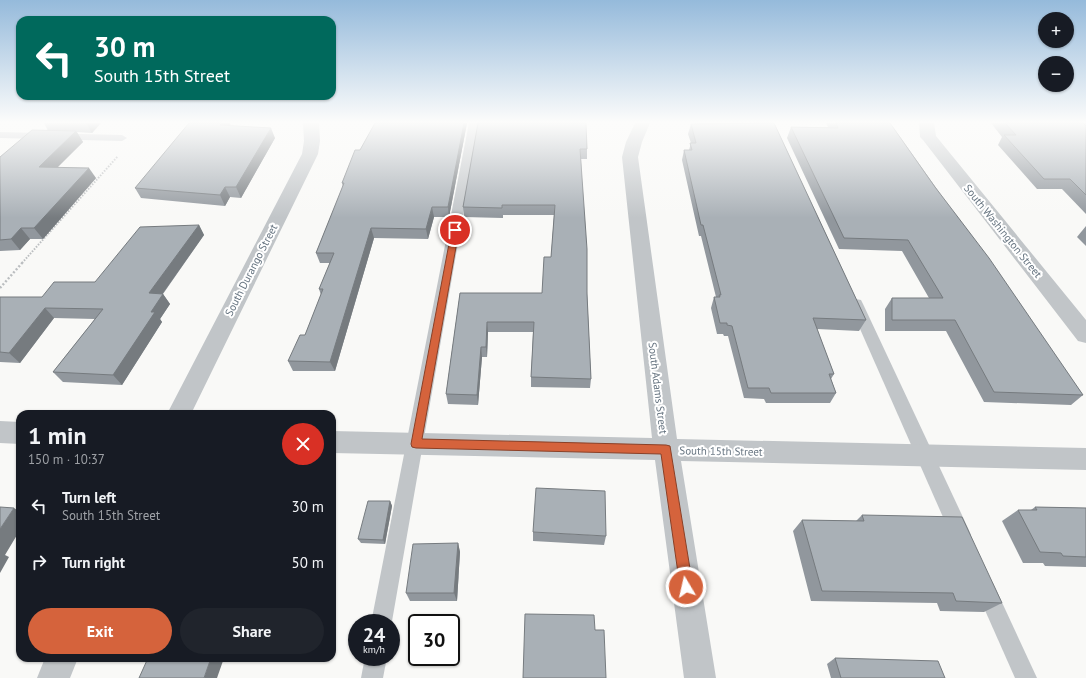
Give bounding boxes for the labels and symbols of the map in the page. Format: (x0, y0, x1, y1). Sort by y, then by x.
street label: South Washington Street (961, 181, 1045, 281)
pin (438, 213, 472, 247)
street label: South Durango Street (222, 221, 280, 318)
street label: South Adams Street (645, 341, 671, 435)
street label: South 15th Street (679, 443, 763, 459)
position arrow (665, 566, 707, 608)
speed limit sign: 30 (408, 614, 460, 666)

